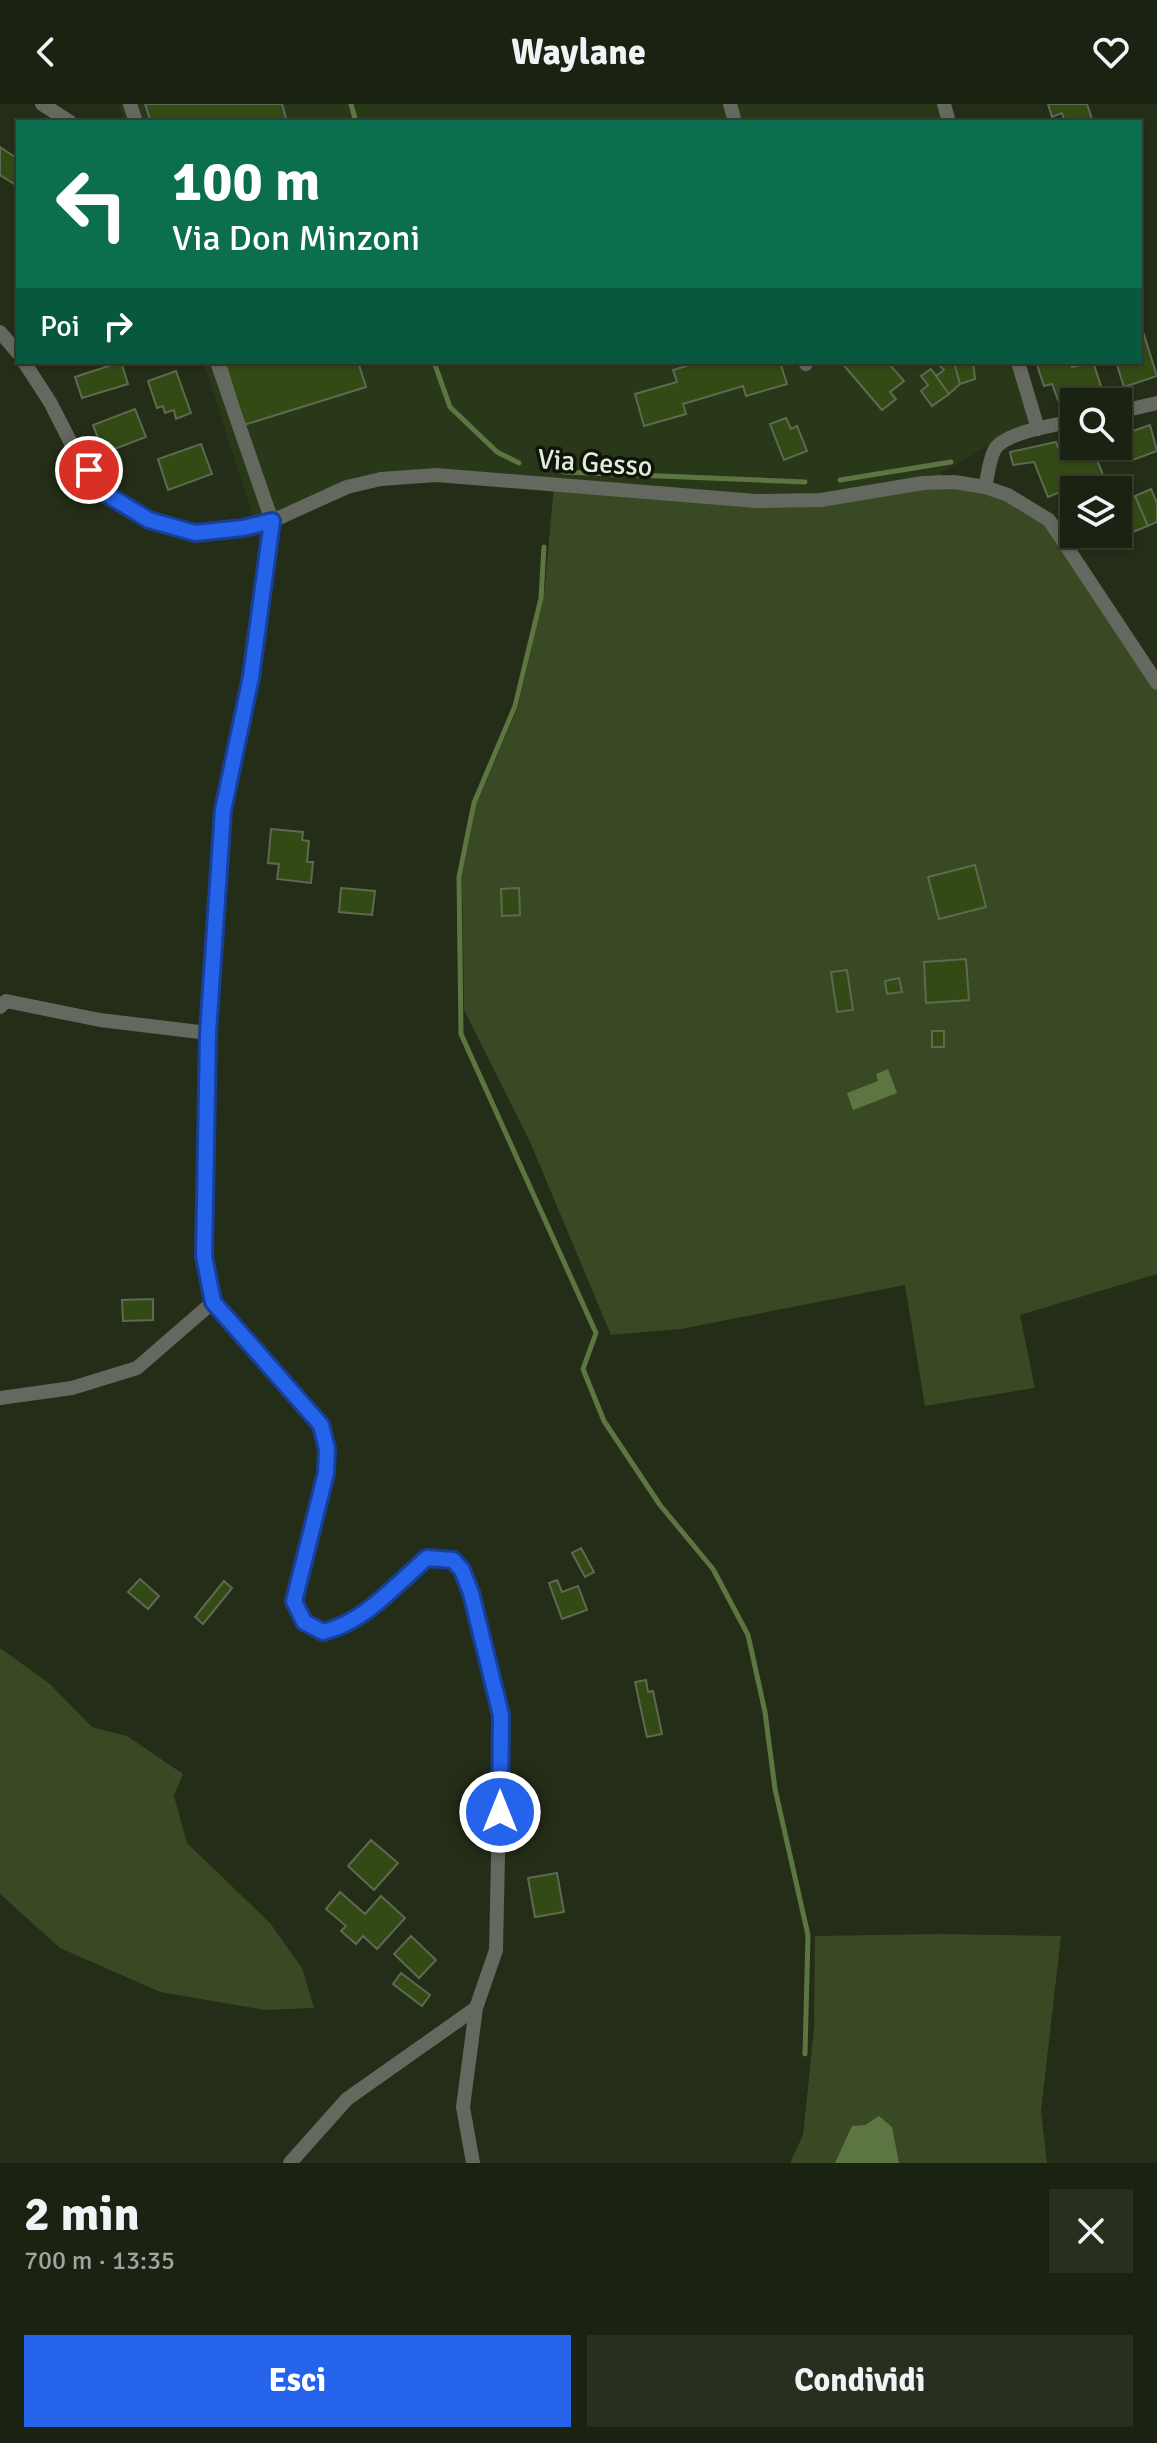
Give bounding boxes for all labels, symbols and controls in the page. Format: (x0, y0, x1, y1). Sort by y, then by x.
icon: back (24, 30, 68, 74)
text: Waylane (511, 30, 646, 75)
icon: heart (1089, 30, 1133, 74)
text: 100 m (172, 147, 320, 216)
icon: left (40, 152, 144, 256)
text: Via Don Minzoni (172, 216, 420, 261)
icon: right (96, 304, 140, 348)
text: Poi (40, 308, 80, 345)
map controls (1060, 388, 1132, 548)
button: search (1060, 388, 1132, 460)
pin (55, 436, 123, 504)
street label: Via Gesso (536, 442, 654, 484)
icon: arrive (67, 448, 111, 492)
button: layers (1060, 476, 1132, 548)
position arrow (458, 1770, 542, 1854)
text: 2 min (24, 2185, 140, 2244)
button: close (1049, 2189, 1133, 2273)
text: 700 m · 13:35 (24, 2245, 175, 2277)
button: Esci (24, 2335, 571, 2427)
button: Condividi (587, 2335, 1133, 2427)

